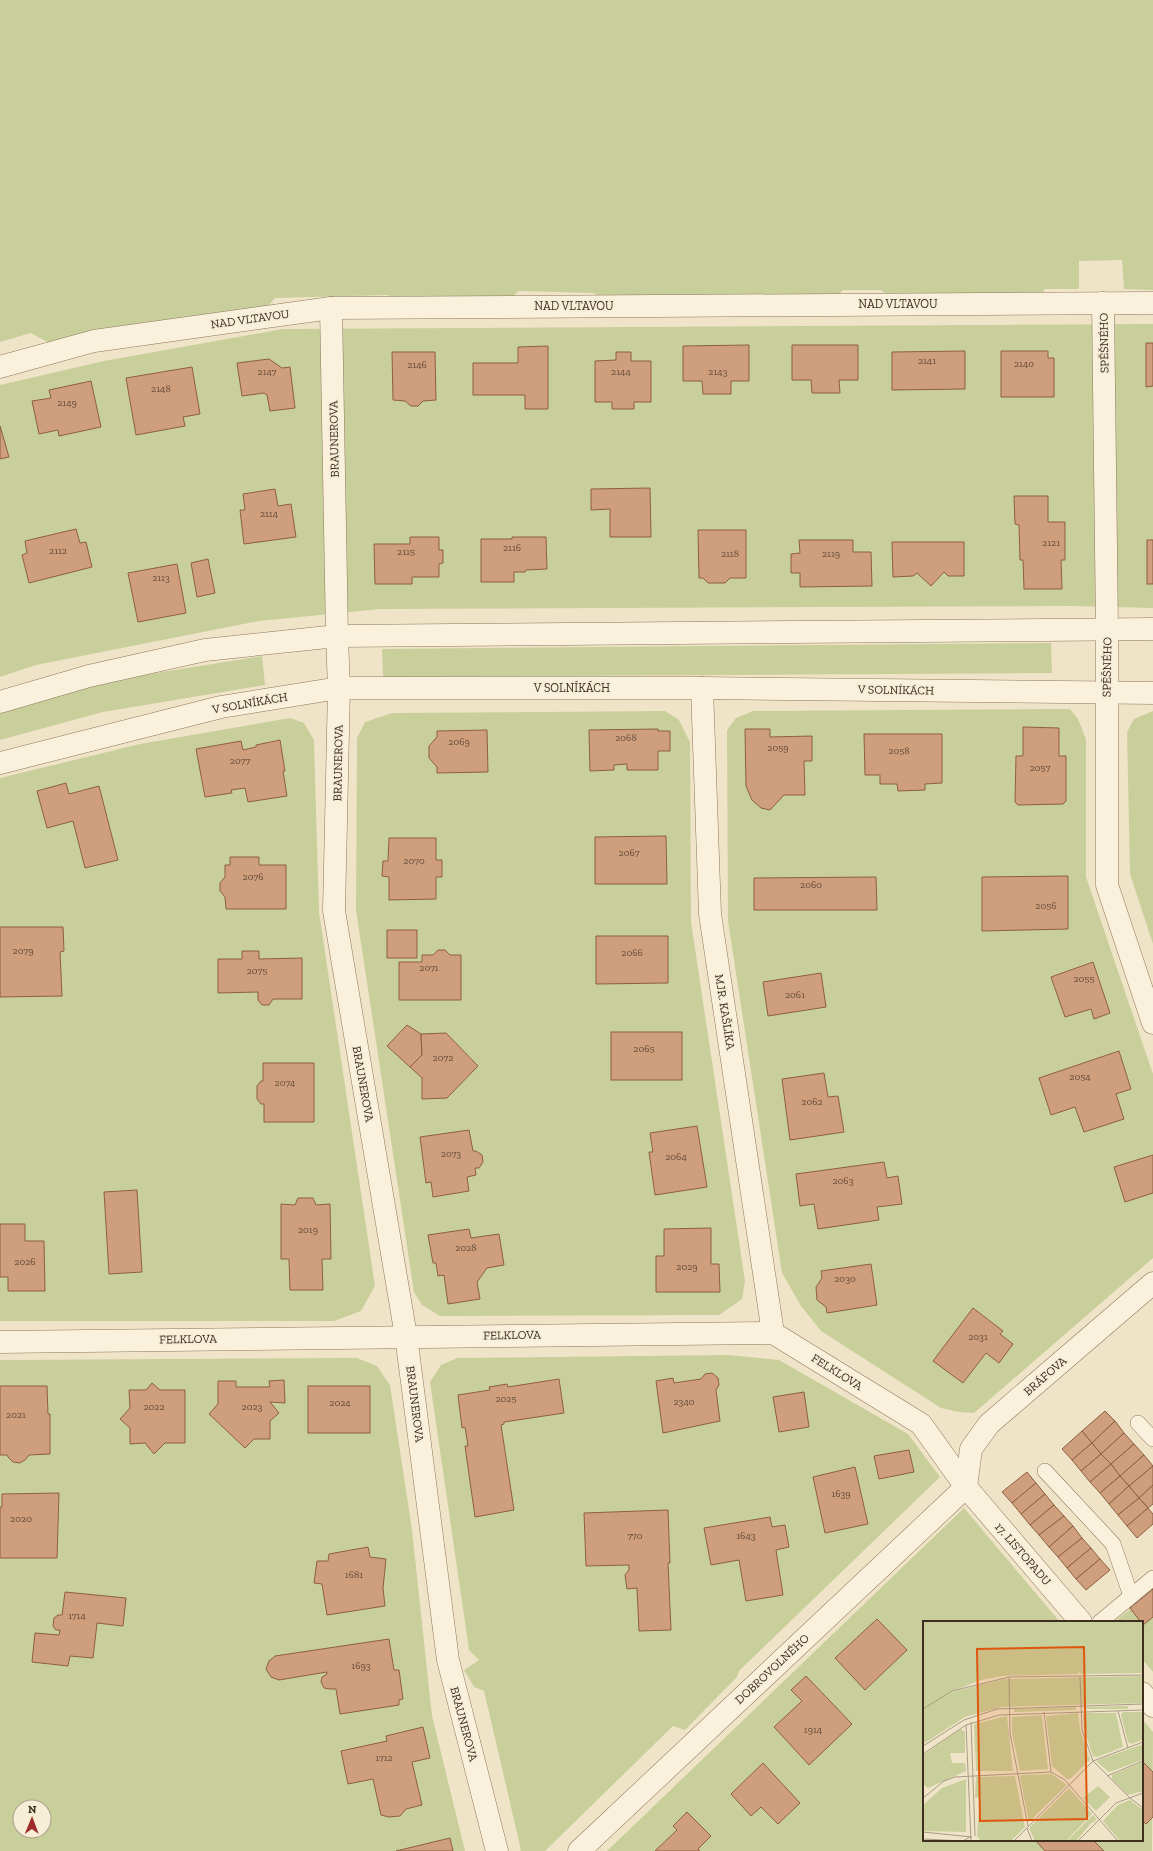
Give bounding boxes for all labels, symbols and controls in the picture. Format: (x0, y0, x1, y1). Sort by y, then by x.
street label: NAD VLTAVOU (858, 297, 938, 311)
street label: NAD VLTAVOU (534, 299, 614, 313)
street label: NAD VLTAVOU (210, 306, 291, 331)
street label: SPĚŠNÉHO (1095, 313, 1112, 373)
house number: 2141 (918, 355, 936, 367)
house number: 2140 (1014, 358, 1034, 370)
house number: 2146 (407, 359, 427, 371)
house number: 2147 (258, 366, 277, 378)
house number: 2144 (611, 366, 631, 378)
house number: 2143 (708, 366, 728, 378)
house number: 2148 (151, 383, 171, 395)
house number: 2149 (57, 397, 77, 409)
street label: BRAUNEROVA (326, 400, 342, 478)
house number: 2114 (260, 508, 279, 520)
house number: 2121 (1042, 537, 1060, 549)
house number: 2116 (503, 542, 521, 554)
house number: 2112 (49, 545, 67, 557)
house number: 2115 (397, 546, 415, 558)
house number: 2118 (721, 548, 739, 560)
house number: 2119 (822, 548, 840, 560)
house number: 2113 (152, 572, 170, 584)
street label: SPĚŠNÉHO (1098, 636, 1115, 697)
street label: V SOLNÍKÁCH (533, 680, 610, 695)
street label: V SOLNÍKÁCH (857, 681, 934, 698)
street label: V SOLNÍKÁCH (210, 688, 289, 717)
street label: BRAUNEROVA (330, 724, 346, 802)
house number: 2068 (615, 732, 637, 744)
house number: 2069 (448, 736, 470, 748)
house number: 2059 (767, 742, 789, 754)
house number: 2058 (888, 745, 910, 757)
house number: 2077 (230, 755, 250, 767)
house number: 2057 (1030, 762, 1051, 774)
house number: 2067 (619, 847, 640, 859)
house number: 2070 (403, 855, 425, 867)
house number: 2076 (243, 871, 263, 883)
house number: 2060 (800, 879, 822, 891)
house number: 2056 (1035, 900, 1057, 912)
house number: 2079 (13, 945, 33, 957)
house number: 2066 (621, 947, 643, 959)
house number: 2071 (419, 962, 439, 974)
house number: 2075 (247, 965, 267, 977)
street label: MJR. KAŠLÍKA (712, 973, 739, 1051)
house number: 2055 (1073, 973, 1095, 985)
house number: 2061 (785, 989, 805, 1001)
house number: 2065 (633, 1043, 655, 1055)
street label: BRAUNEROVA (349, 1045, 377, 1123)
house number: 2072 (433, 1052, 453, 1064)
house number: 2054 (1069, 1071, 1091, 1083)
house number: 2074 (275, 1077, 296, 1089)
house number: 2062 (801, 1096, 823, 1108)
house number: 2073 (441, 1148, 461, 1160)
house number: 2064 (665, 1151, 687, 1163)
house number: 2063 (832, 1175, 854, 1187)
house number: 2019 (298, 1224, 318, 1236)
house number: 2028 (455, 1242, 477, 1254)
house number: 2026 (14, 1256, 36, 1268)
house number: 2029 (676, 1261, 698, 1273)
house number: 2030 (834, 1273, 856, 1285)
street label: FELKLOVA (483, 1327, 541, 1343)
street label: FELKLOVA (159, 1331, 217, 1347)
house number: 2031 (968, 1331, 988, 1343)
street label: FELKLOVA (809, 1351, 865, 1393)
street label: BRÁFOVA (1020, 1353, 1069, 1398)
street label: BRAUNEROVA (403, 1365, 427, 1443)
house number: 2025 (495, 1393, 517, 1405)
house number: 2340 (673, 1396, 695, 1408)
house number: 2024 (329, 1397, 351, 1409)
house number: 2022 (143, 1401, 165, 1413)
house number: 2023 (242, 1401, 263, 1413)
house number: 2021 (6, 1409, 26, 1421)
house number: 1639 (831, 1488, 851, 1500)
house number: 2020 (10, 1513, 32, 1525)
street label: 17. LISTOPADU (992, 1520, 1054, 1589)
house number: 770 (627, 1530, 643, 1542)
house number: 1643 (736, 1530, 756, 1542)
house number: 1681 (345, 1569, 363, 1581)
house number: 1714 (68, 1610, 86, 1622)
inset map (923, 1621, 1143, 1841)
street label: DOBROVOLNÉHO (731, 1630, 812, 1707)
house number: 1693 (351, 1660, 371, 1672)
street label: BRAUNEROVA (447, 1685, 481, 1763)
house number: 1914 (804, 1724, 823, 1736)
house number: 1712 (375, 1752, 393, 1764)
north arrow (12, 1799, 52, 1839)
text: N (28, 1803, 37, 1816)

